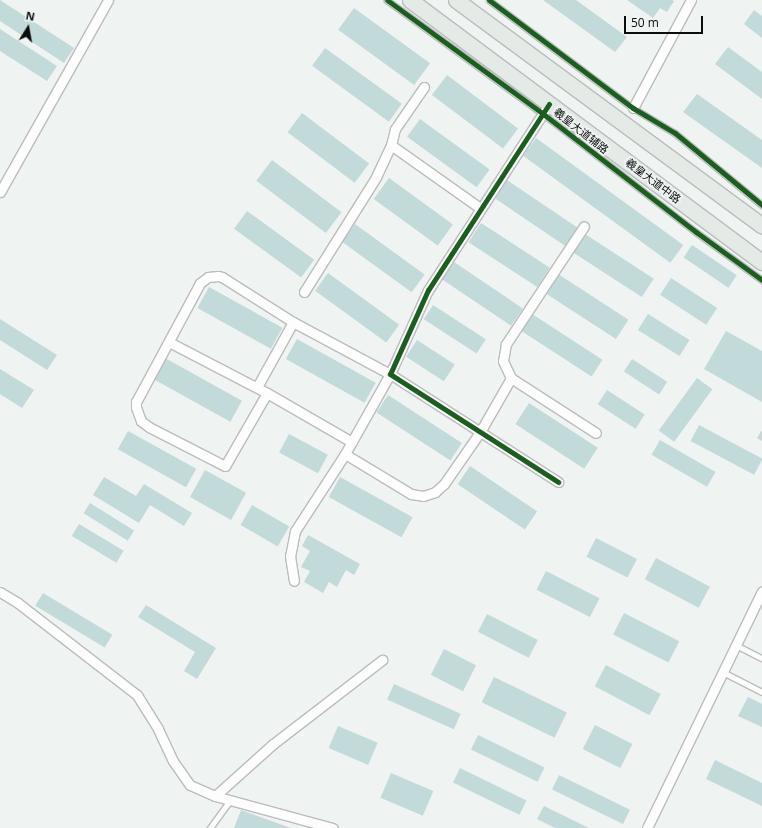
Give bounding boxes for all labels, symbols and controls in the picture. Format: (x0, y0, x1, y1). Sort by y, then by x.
north arrow (8, 8, 48, 48)
text: N (25, 8, 36, 24)
scale bar (626, 8, 705, 34)
text: 50 m (631, 14, 659, 31)
street label: 羲皇大道辅路 (551, 105, 611, 157)
street label: 羲皇大道中路 (623, 156, 683, 206)

